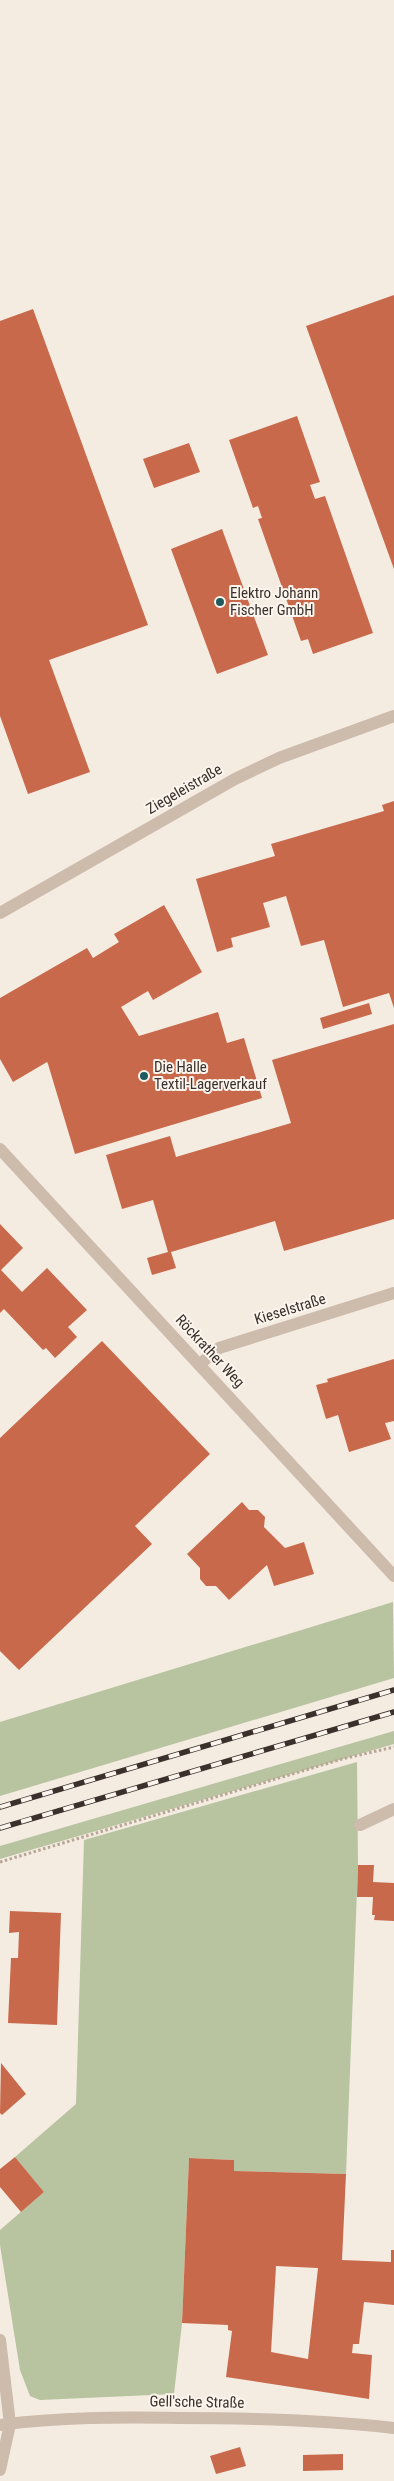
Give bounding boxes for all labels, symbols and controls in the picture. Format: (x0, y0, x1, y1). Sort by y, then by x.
place label: Elektro Johann Fischer GmbH (230, 584, 318, 619)
marker: Elektro Johann Fischer GmbH (214, 596, 226, 608)
street label: Ziegeleistraße (143, 760, 225, 818)
place label: Die Halle Textil-Lagerverkauf (154, 1058, 267, 1093)
marker: Die Halle Textil-Lagerverkauf (138, 1070, 150, 1082)
street label: Kieselstraße (252, 1290, 328, 1328)
street label: Röckrather Weg (172, 1311, 248, 1391)
street label: Gell'sche Straße (149, 2392, 245, 2412)

